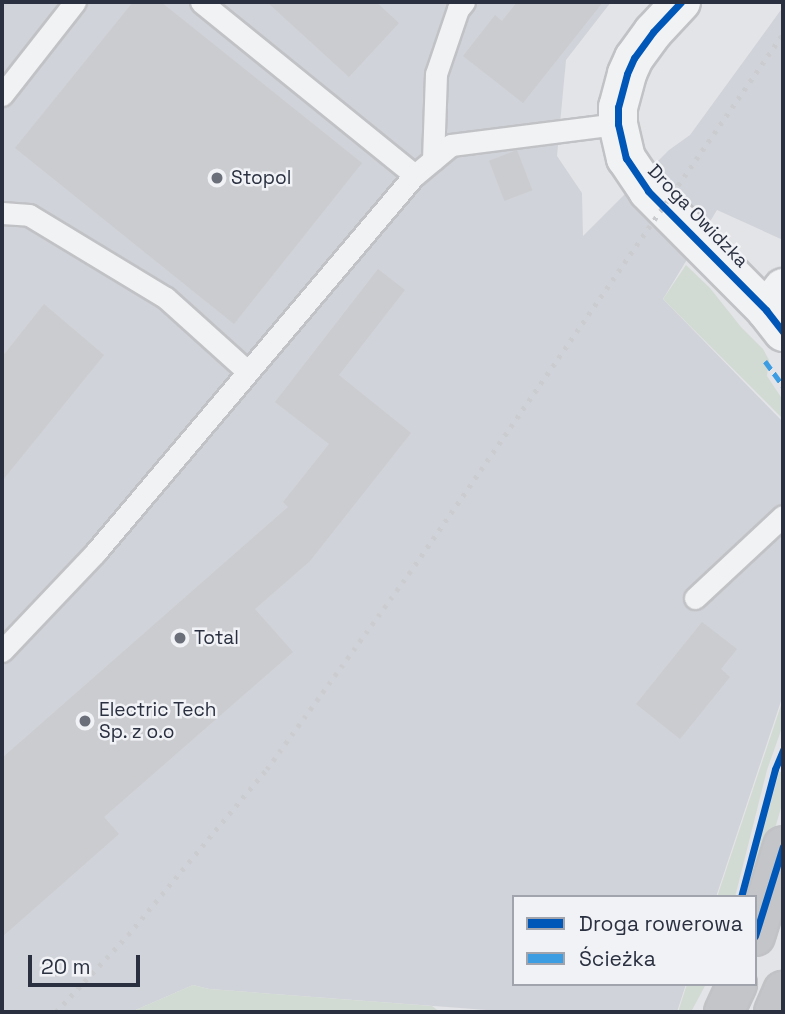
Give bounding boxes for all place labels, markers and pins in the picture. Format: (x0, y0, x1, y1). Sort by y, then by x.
place label: Stopol (231, 167, 291, 189)
marker: Stopol (209, 170, 225, 186)
place label: Total (194, 627, 239, 649)
marker: Total (172, 630, 188, 646)
place label: Electric Tech Sp. z o.o (99, 699, 217, 743)
marker: Electric Tech Sp. z o.o (77, 713, 93, 729)

